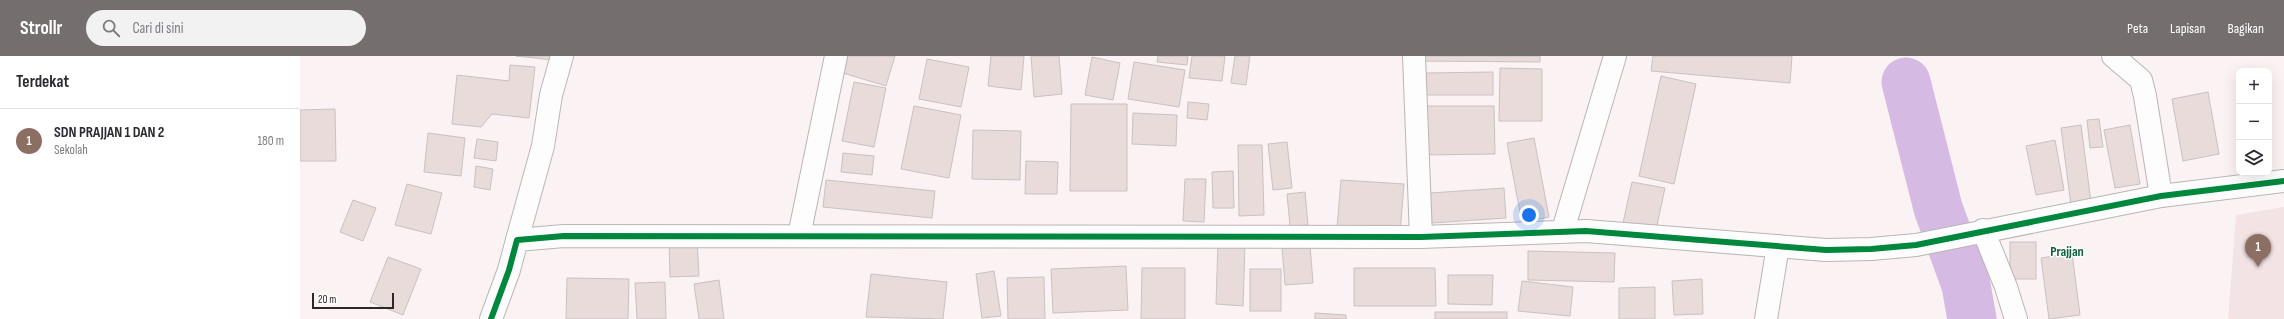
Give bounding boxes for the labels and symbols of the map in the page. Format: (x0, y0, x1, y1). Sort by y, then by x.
your location (1519, 205, 1539, 225)
pin: 1 (2245, 234, 2271, 267)
district label: Prajjan (2050, 243, 2084, 260)
scale bar (312, 291, 394, 310)

